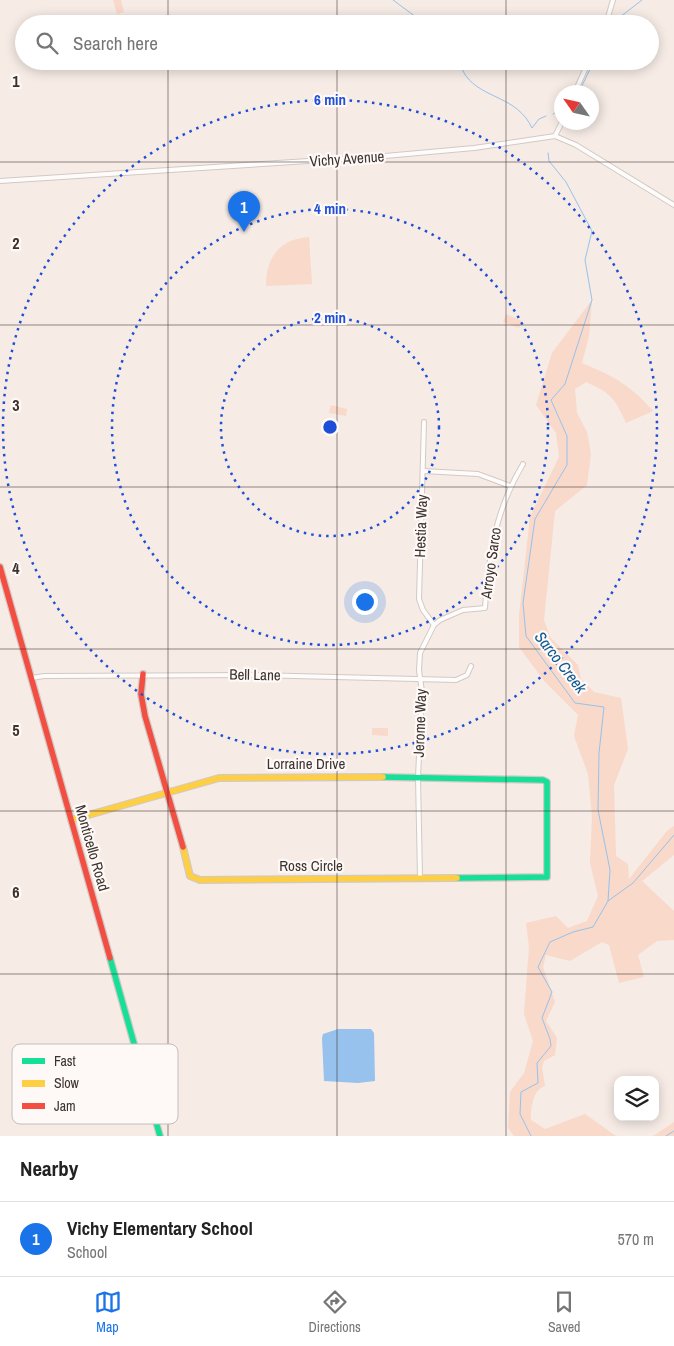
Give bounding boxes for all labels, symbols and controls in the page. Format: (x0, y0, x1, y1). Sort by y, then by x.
search box (15, 15, 659, 70)
icon: search (33, 29, 61, 57)
text: Search here (73, 30, 158, 56)
text: 1 (12, 70, 20, 92)
north arrow (554, 85, 599, 130)
text: 6 min (314, 89, 346, 110)
street label: Vichy Avenue (309, 145, 385, 172)
pin: 1 (228, 191, 260, 232)
text: 4 min (314, 198, 346, 219)
text: 2 (12, 232, 20, 254)
text: 2 min (314, 307, 346, 328)
text: 3 (12, 394, 20, 416)
centre of rings (321, 418, 339, 436)
street label: Hestia Way (409, 493, 432, 558)
street label: Arroyo Sarco (475, 526, 506, 601)
text: 4 (12, 557, 20, 579)
your location (352, 589, 378, 615)
water label: Sarco Creek (530, 626, 592, 698)
street label: Bell Lane (229, 664, 281, 685)
street label: Jerome Way (408, 688, 431, 758)
text: 5 (12, 719, 20, 741)
street label: Lorraine Drive (267, 753, 345, 774)
street label: Monticello Road (70, 802, 115, 893)
street label: Ross Circle (279, 855, 343, 876)
text: 6 (12, 881, 20, 903)
legend (12, 1044, 178, 1124)
text: Fast (54, 1052, 76, 1070)
text: Slow (54, 1074, 80, 1092)
map controls (614, 1076, 659, 1121)
button: layers (614, 1076, 659, 1121)
text: Jam (54, 1097, 76, 1115)
text: Nearby (20, 1154, 78, 1183)
text: Vichy Elementary School (67, 1215, 253, 1241)
text: 1 (32, 1228, 40, 1250)
text: 570 m (618, 1228, 654, 1250)
text: School (67, 1241, 107, 1263)
tab: Map (94, 1288, 122, 1336)
tab: Directions (309, 1288, 361, 1336)
tab: Saved (548, 1288, 580, 1336)

